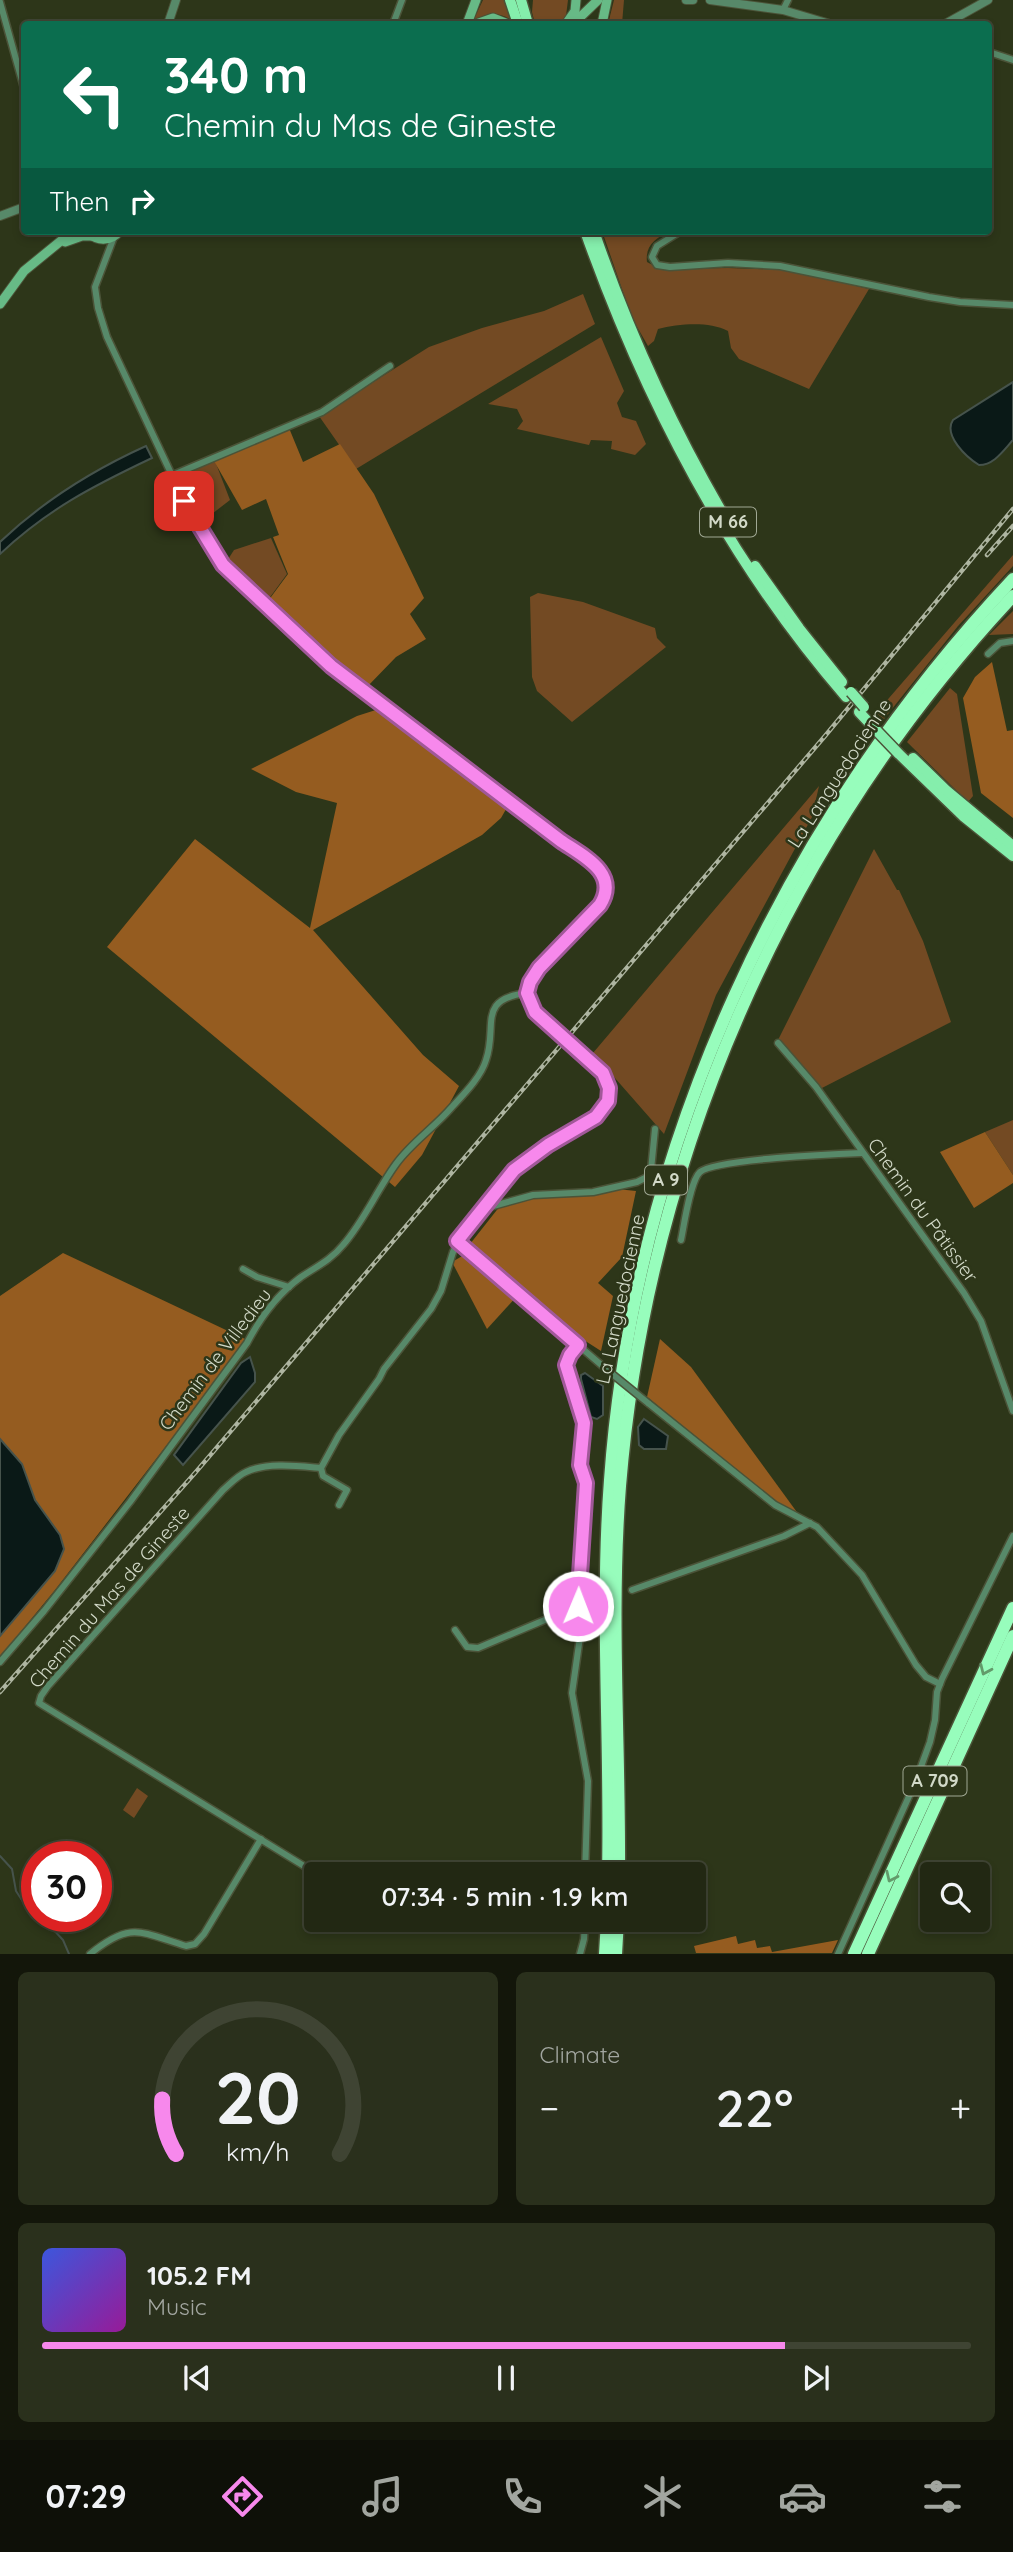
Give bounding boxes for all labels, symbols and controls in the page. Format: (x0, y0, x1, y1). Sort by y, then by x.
text: 340 m (164, 44, 308, 105)
icon: left (49, 49, 140, 140)
text: Chemin du Mas de Gineste (164, 105, 557, 145)
icon: right (123, 182, 161, 220)
text: Then (49, 185, 109, 218)
pin (154, 471, 214, 531)
icon: arrive (165, 482, 203, 520)
road number: M 66 (700, 508, 756, 536)
street label: La Languedocienne (782, 694, 896, 852)
street label: Chemin du Pâtissier (863, 1133, 984, 1287)
road number: A 9 (645, 1166, 687, 1195)
street label: La Languedocienne (590, 1212, 650, 1386)
street label: Chemin de Villedieu (154, 1283, 276, 1435)
street label: Chemin du Mas de Gineste (23, 1501, 195, 1693)
position arrow (541, 1569, 615, 1643)
one-way arrow (979, 1663, 993, 1675)
road number: A 709 (904, 1766, 967, 1796)
speed limit sign: 30 (21, 1841, 112, 1932)
map controls (920, 1862, 990, 1932)
button: search (920, 1862, 990, 1932)
one-way arrow (885, 1870, 899, 1882)
text: 07:34 · 5 min · 1.9 km (382, 1880, 628, 1913)
text: Climate (540, 2040, 620, 2069)
text: 20 (215, 2052, 301, 2143)
text: 22° (715, 2075, 793, 2140)
text: − (540, 2084, 559, 2132)
text: + (950, 2084, 971, 2132)
text: km/h (226, 2136, 289, 2167)
text: 105.2 FM (147, 2259, 251, 2292)
text: Music (147, 2292, 207, 2321)
icon: previous (178, 2359, 216, 2397)
icon: pause (487, 2359, 525, 2397)
icon: next (797, 2359, 835, 2397)
icon: directions (218, 2472, 267, 2521)
icon: music (358, 2472, 407, 2521)
icon: phone (498, 2472, 547, 2521)
icon: climate (638, 2472, 687, 2521)
icon: car (778, 2472, 827, 2521)
icon: filters (918, 2472, 967, 2521)
text: 07:29 (46, 2476, 127, 2516)

